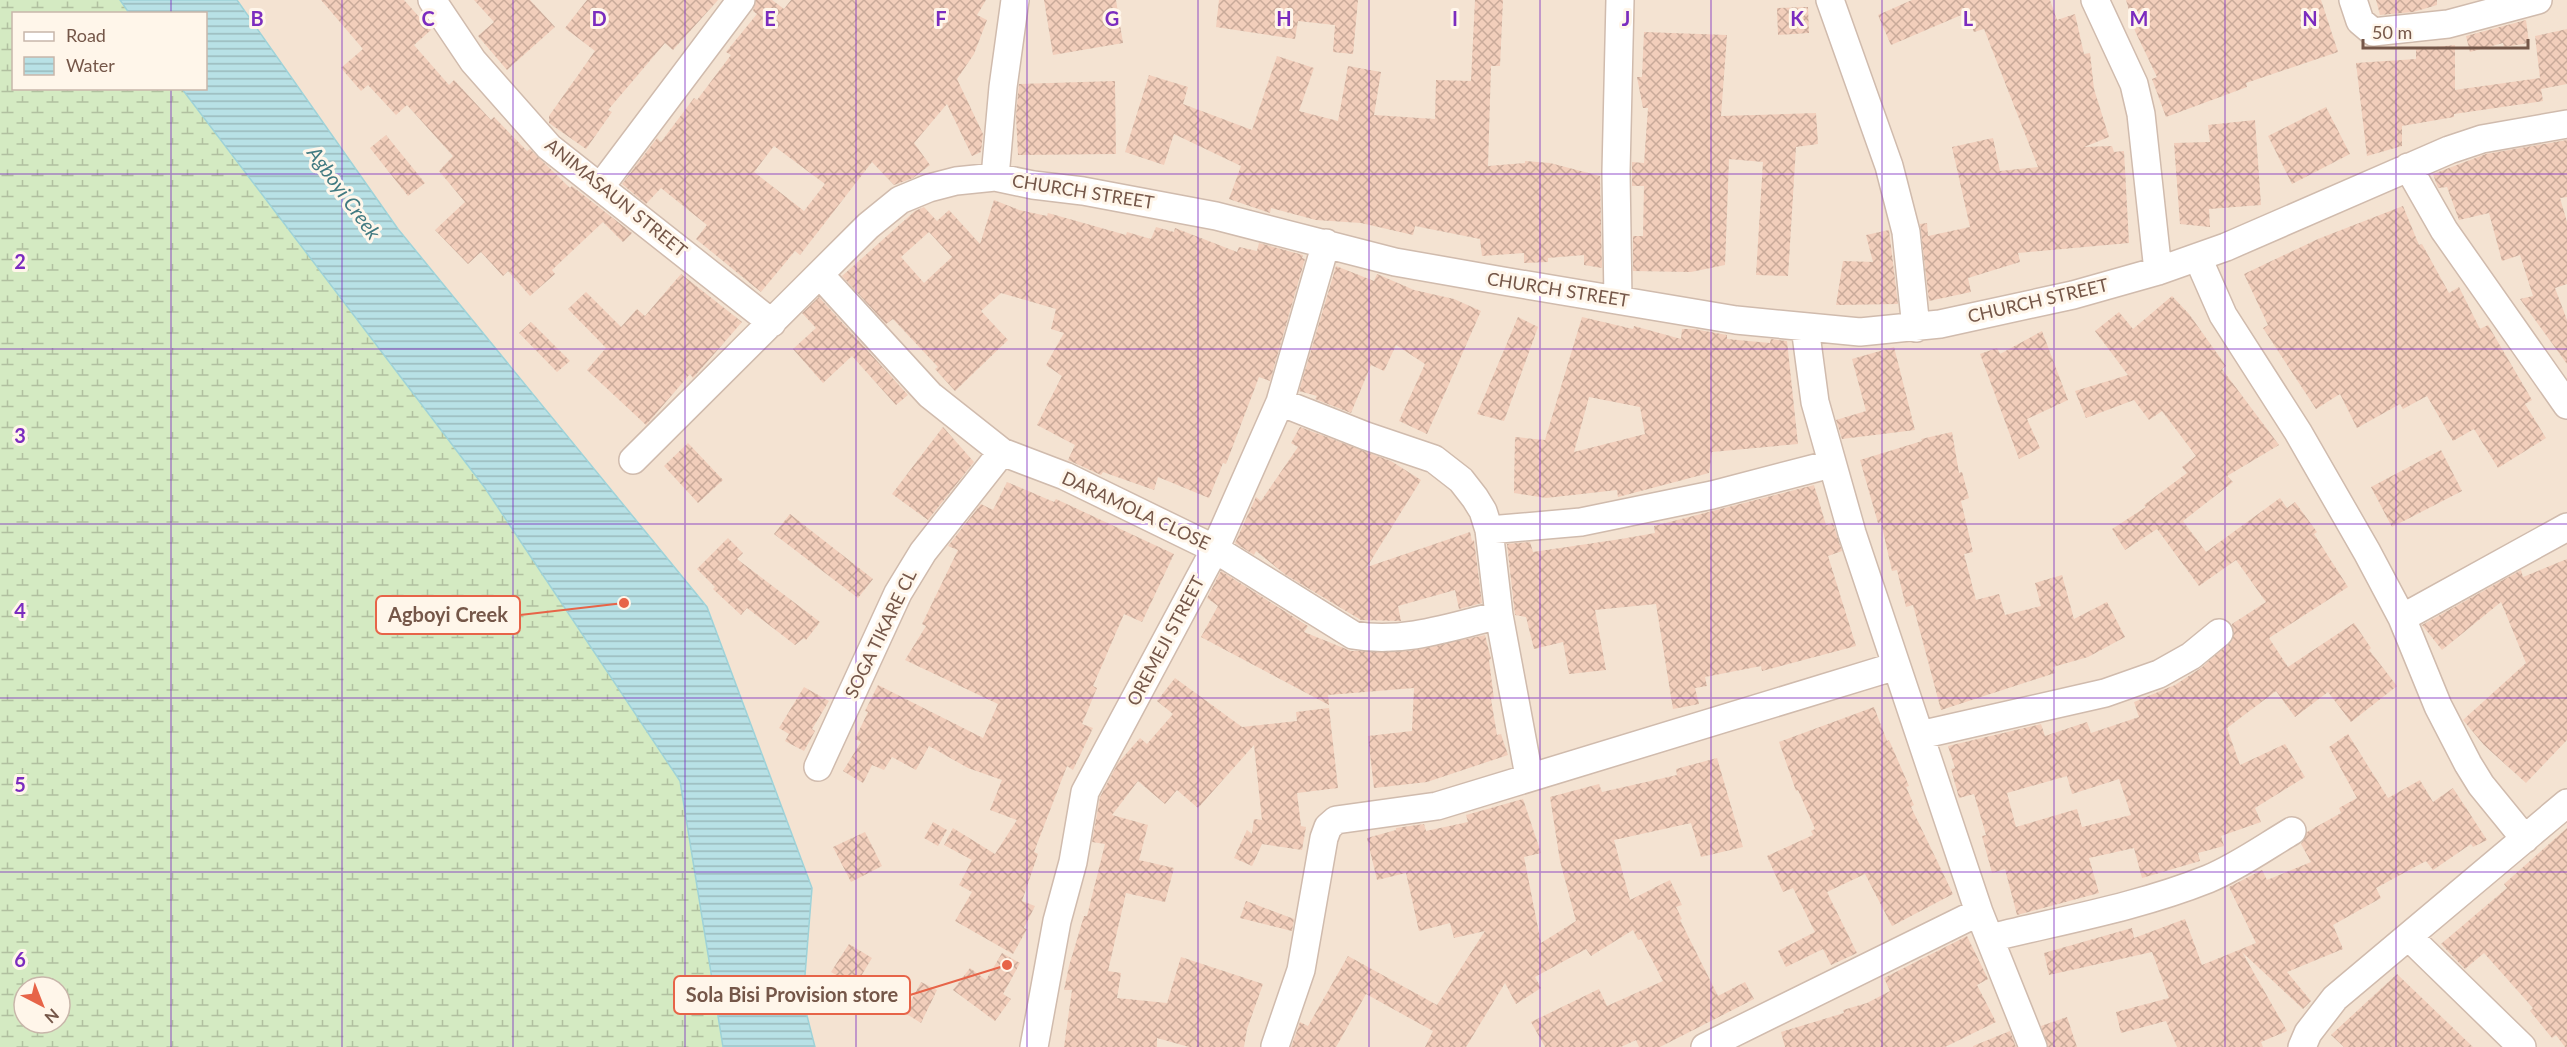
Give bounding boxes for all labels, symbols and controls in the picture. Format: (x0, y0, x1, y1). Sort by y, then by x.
text: B (250, 6, 264, 30)
text: C (421, 6, 435, 30)
text: D (591, 6, 607, 30)
text: E (764, 6, 776, 30)
text: F (935, 6, 947, 30)
text: G (1105, 6, 1119, 30)
text: H (1276, 6, 1292, 30)
text: I (1452, 6, 1458, 30)
text: J (1622, 6, 1630, 30)
text: K (1790, 6, 1804, 30)
text: L (1963, 6, 1974, 30)
text: M (2130, 6, 2148, 30)
text: N (2302, 6, 2318, 30)
legend (12, 12, 207, 90)
scale bar (2363, 12, 2528, 50)
text: 50 m (2372, 21, 2412, 43)
text: Road (66, 24, 106, 46)
text: Water (66, 54, 115, 76)
street label: ANIMASAUN STREET (541, 133, 692, 261)
water label: Agboyi Creek (302, 140, 387, 244)
street label: CHURCH STREET (1011, 169, 1156, 213)
text: 2 (14, 249, 26, 273)
street label: CHURCH STREET (1486, 267, 1631, 311)
street label: CHURCH STREET (1965, 273, 2111, 327)
text: 3 (14, 423, 26, 447)
street label: DARAMOLA CLOSE (1059, 466, 1214, 554)
street label: SOGA TIKARE CL (839, 566, 921, 701)
street label: OREMEJI STREET (1122, 572, 1209, 709)
callout: Agboyi Creek (376, 596, 520, 634)
text: 4 (14, 598, 26, 622)
text: Agboyi Creek (387, 602, 508, 626)
text: 5 (14, 772, 26, 796)
text: 6 (14, 947, 26, 971)
north arrow (12, 975, 72, 1035)
callout: Sola Bisi Provision store (674, 976, 910, 1014)
text: Sola Bisi Provision store (686, 982, 899, 1006)
text: N (41, 1005, 63, 1028)

